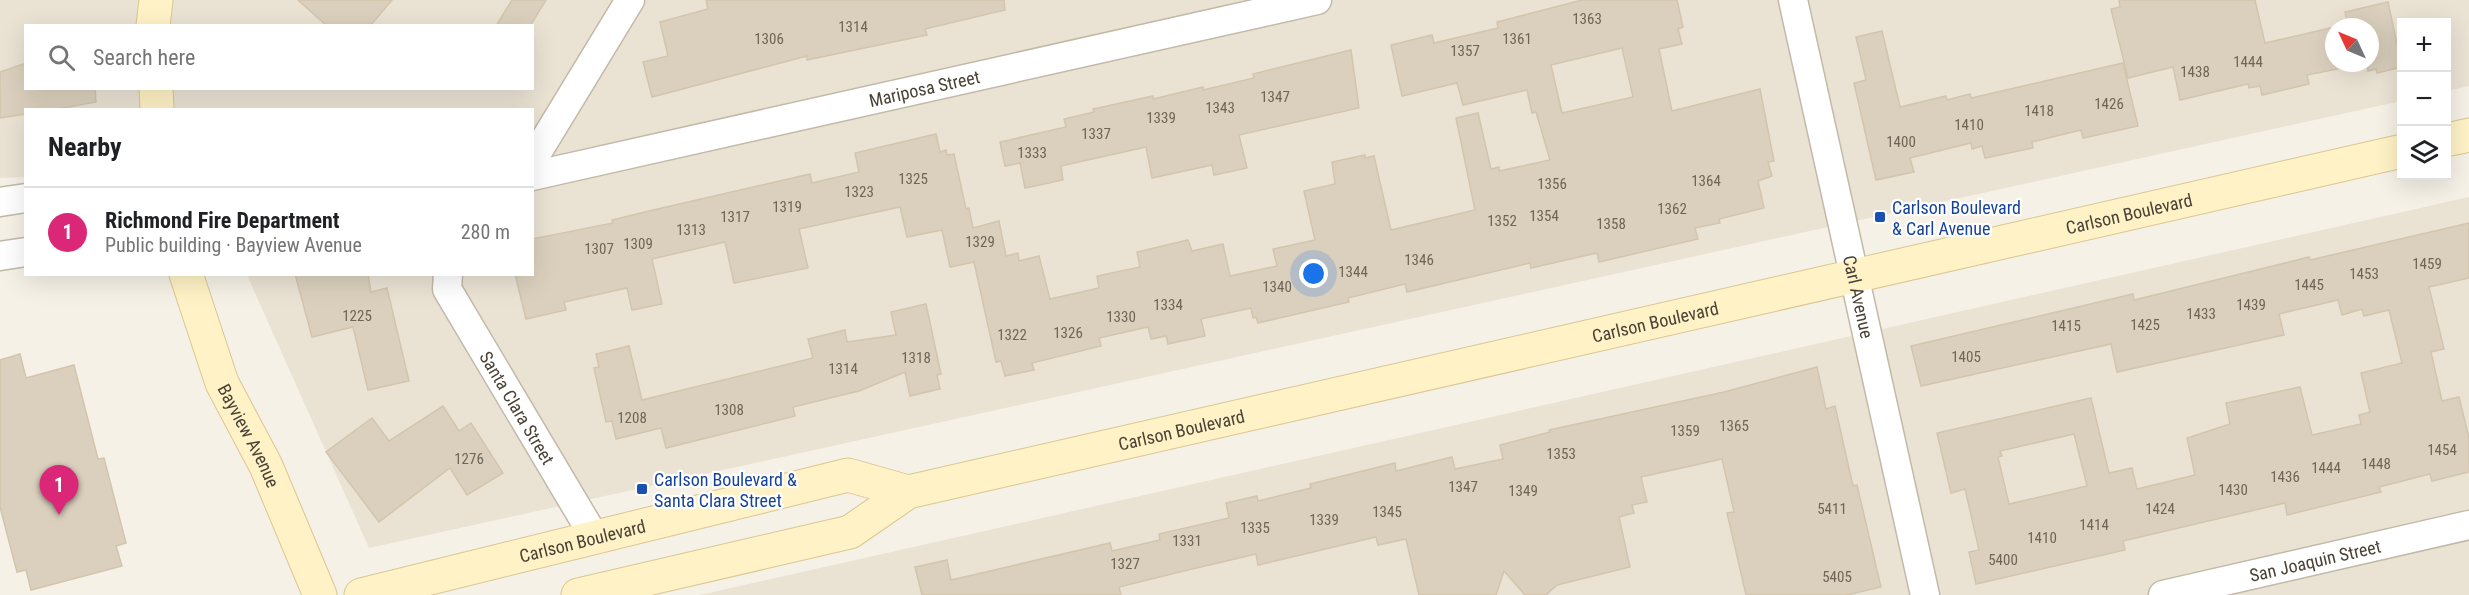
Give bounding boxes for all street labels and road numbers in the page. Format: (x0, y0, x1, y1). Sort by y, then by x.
street label: Mariposa Street (867, 65, 982, 111)
street label: Carlson Boulevard (2064, 189, 2194, 238)
street label: Carl Avenue (1839, 253, 1878, 340)
street label: Carlson Boulevard (1590, 297, 1720, 346)
street label: Santa Clara Street (476, 347, 559, 468)
street label: Bayview Avenue (214, 380, 284, 491)
street label: Carlson Boulevard (1116, 405, 1247, 454)
street label: Carlson Boulevard (517, 515, 648, 566)
street label: San Joaquin Street (2247, 535, 2383, 585)

